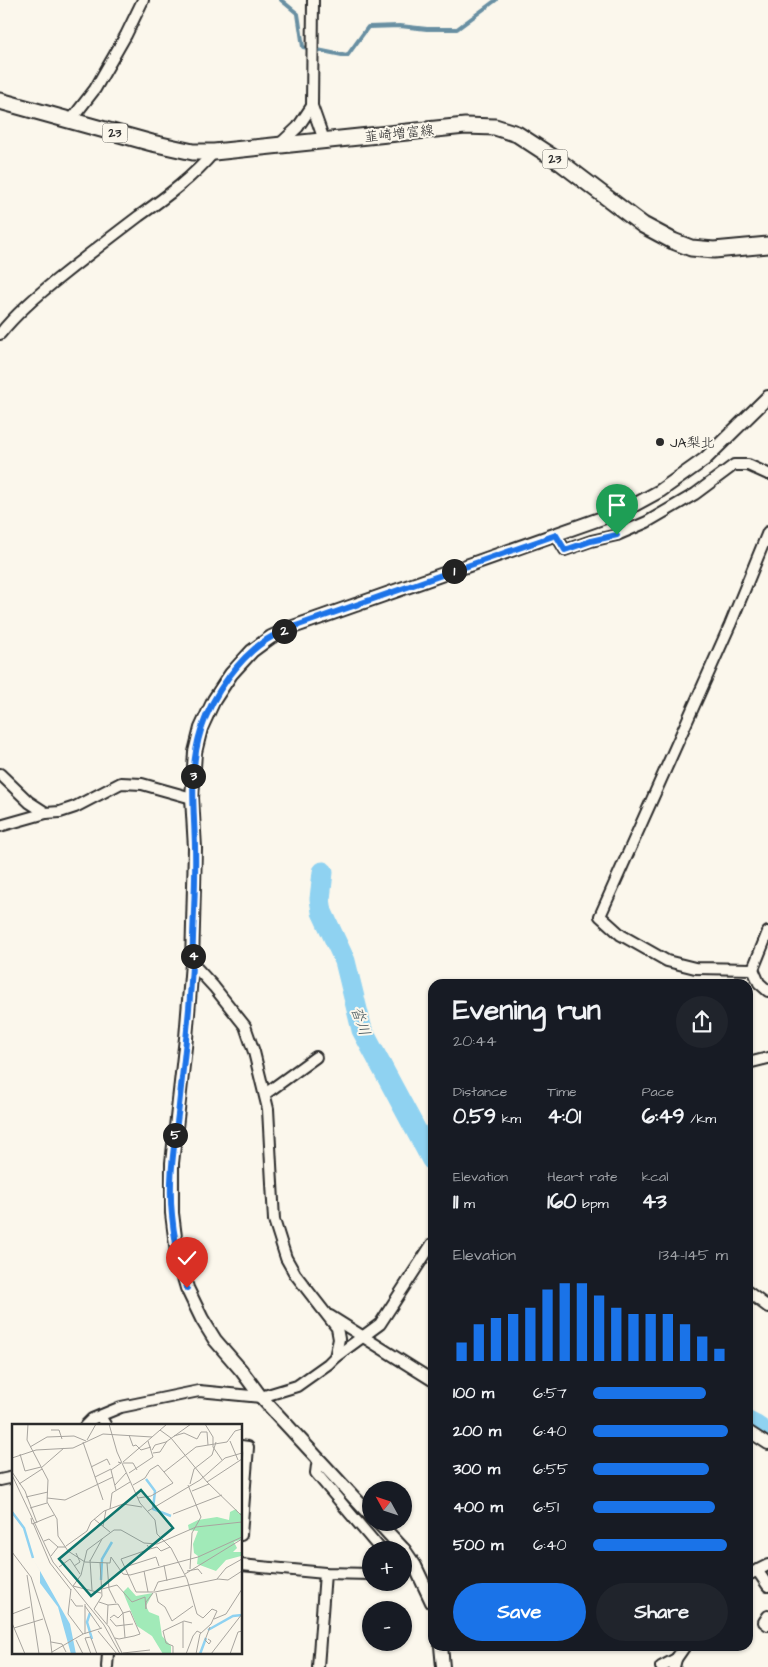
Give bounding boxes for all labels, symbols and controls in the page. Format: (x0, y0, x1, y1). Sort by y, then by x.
street label: 韮崎増富線 (363, 120, 435, 148)
road number: 23 (102, 124, 128, 142)
road number: 23 (542, 150, 568, 168)
place label: JA梨北 (670, 433, 714, 453)
marker: JA梨北 (654, 436, 666, 448)
pin (596, 484, 638, 535)
icon: arrive (603, 491, 631, 519)
pin: 1 (442, 558, 466, 584)
text: 1 (454, 561, 455, 581)
pin: 2 (272, 618, 296, 644)
text: 2 (280, 621, 289, 641)
pin: 3 (180, 764, 206, 788)
text: 3 (190, 766, 197, 786)
pin: 4 (180, 944, 206, 968)
text: 4 (189, 946, 198, 966)
text: Evening run (453, 991, 601, 1030)
button: share (676, 996, 728, 1048)
water label: 沓川 (346, 1004, 375, 1039)
text: 20:44 (453, 1030, 497, 1052)
text: Distance (453, 1082, 507, 1102)
text: Time (547, 1082, 577, 1102)
text: Pace (642, 1082, 674, 1102)
text: 0.59 (453, 1102, 496, 1131)
text: 4:01 (547, 1102, 581, 1131)
text: 6:49 (642, 1102, 685, 1131)
text: km (496, 1109, 521, 1129)
text: /km (685, 1109, 716, 1129)
pin: 5 (162, 1122, 188, 1148)
text: 5 (171, 1125, 180, 1145)
text: Elevation (453, 1167, 508, 1187)
text: Heart rate (547, 1167, 618, 1187)
text: kcal (642, 1167, 668, 1187)
text: 11 (453, 1187, 458, 1216)
text: 160 (547, 1187, 576, 1216)
text: 43 (642, 1187, 667, 1216)
text: m (458, 1194, 475, 1214)
text: bpm (576, 1194, 609, 1214)
pin (166, 1237, 208, 1288)
icon: check (173, 1244, 201, 1272)
text: Elevation (453, 1244, 516, 1266)
text: 134–145 m (659, 1244, 728, 1266)
text: 100 m (453, 1382, 494, 1404)
text: 6:57 (533, 1382, 567, 1404)
text: 200 m (453, 1420, 501, 1442)
text: 6:40 (533, 1420, 567, 1442)
inset map (12, 1424, 242, 1654)
text: 300 m (453, 1458, 500, 1480)
text: 6:55 (533, 1458, 568, 1480)
north arrow (362, 1481, 412, 1531)
map controls (362, 1481, 412, 1651)
text: 400 m (453, 1496, 503, 1518)
text: 6:51 (533, 1496, 559, 1518)
text: 500 m (453, 1534, 503, 1556)
text: 6:40 (533, 1534, 567, 1556)
button: + (362, 1541, 412, 1591)
button: Save (453, 1583, 586, 1641)
button: Share (596, 1583, 728, 1641)
button: − (362, 1601, 412, 1651)

